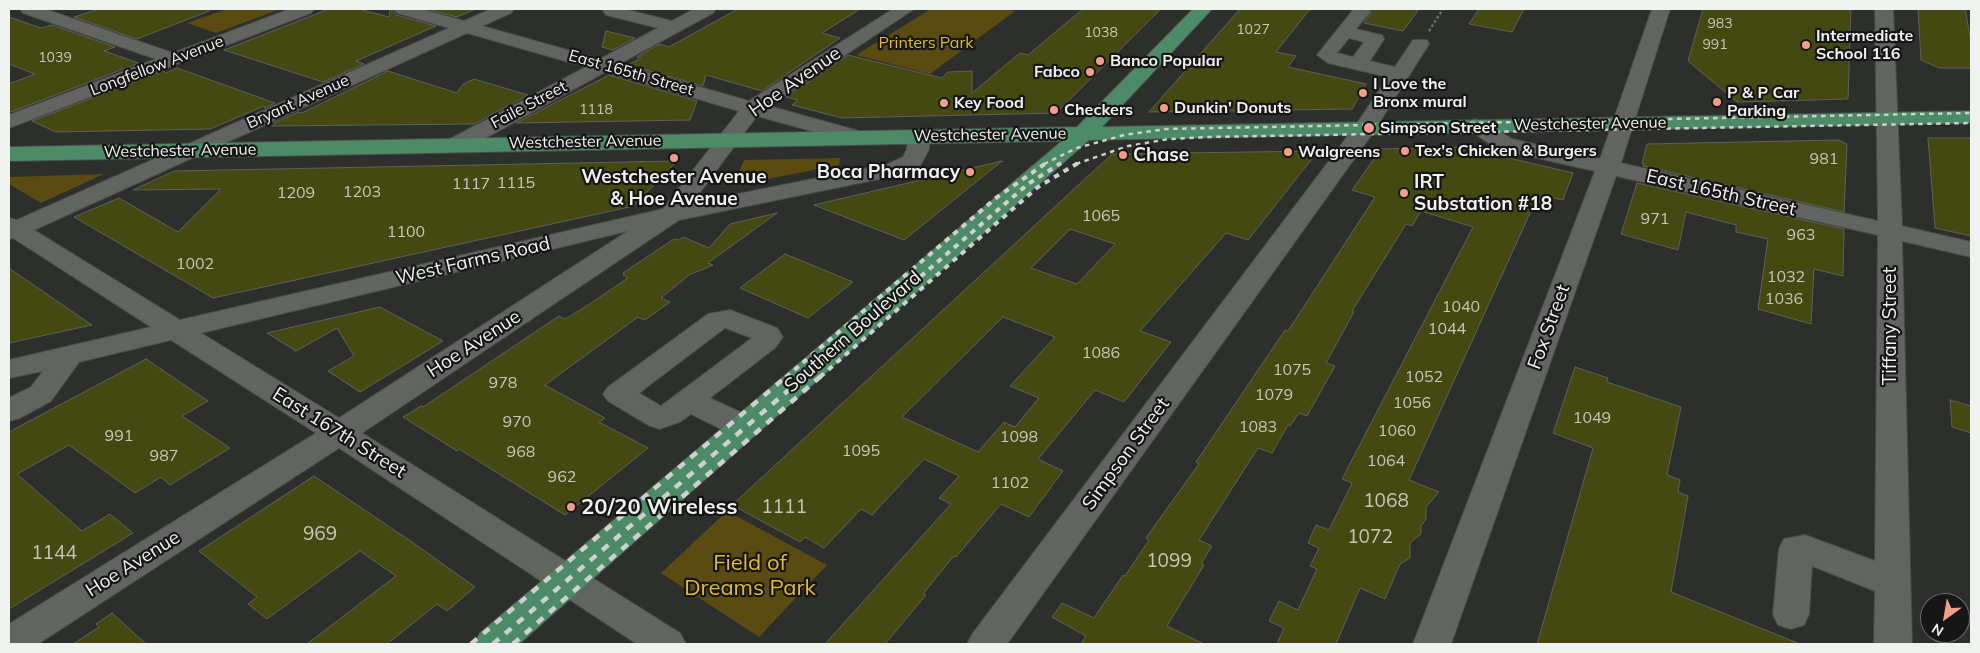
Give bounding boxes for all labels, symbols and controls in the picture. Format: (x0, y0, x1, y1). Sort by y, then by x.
house number: 983 (1707, 16, 1733, 32)
house number: 1027 (1236, 22, 1270, 38)
house number: 1038 (1084, 25, 1118, 41)
place label: Intermediate School 116 (1816, 26, 1913, 64)
street label: Longfellow Avenue (88, 32, 226, 100)
park label: Printers Park (879, 33, 973, 53)
house number: 991 (1702, 37, 1728, 53)
marker: Intermediate School 116 (1800, 39, 1812, 51)
street label: Hoe Avenue (745, 42, 845, 122)
street label: East 165th Street (566, 46, 696, 100)
house number: 1039 (38, 50, 72, 66)
place label: Banco Popular (1110, 51, 1222, 71)
marker: Banco Popular (1094, 55, 1106, 67)
place label: Fabco (1034, 62, 1080, 82)
marker: Fabco (1084, 66, 1096, 78)
street label: Bryant Avenue (244, 71, 352, 133)
place label: I Love the Bronx mural (1373, 74, 1467, 112)
street label: Faile Street (488, 77, 570, 133)
place label: P & P Car Parking (1727, 83, 1799, 121)
marker: I Love the Bronx mural (1357, 87, 1369, 99)
place label: Key Food (954, 93, 1024, 113)
marker: P & P Car Parking (1711, 96, 1723, 108)
marker: Key Food (938, 97, 950, 109)
place label: Dunkin' Donuts (1174, 98, 1291, 118)
place label: Checkers (1064, 100, 1133, 120)
house number: 1118 (579, 102, 613, 118)
marker: Dunkin' Donuts (1158, 102, 1170, 114)
marker: Checkers (1048, 104, 1060, 116)
street label: Westchester Avenue (1513, 113, 1667, 135)
place label: Simpson Street (1380, 118, 1496, 138)
marker: Simpson Street (1362, 121, 1376, 135)
street label: Westchester Avenue (913, 124, 1067, 146)
street label: Westchester Avenue (508, 131, 662, 153)
street label: Westchester Avenue (103, 140, 257, 162)
place label: Tex's Chicken & Burgers (1415, 141, 1597, 161)
place label: Walgreens (1298, 142, 1380, 162)
place label: Chase (1133, 144, 1189, 166)
marker: Tex's Chicken & Burgers (1399, 145, 1411, 157)
marker: Walgreens (1282, 146, 1294, 158)
marker: Chase (1117, 149, 1129, 161)
house number: 981 (1810, 149, 1838, 169)
marker: Westchester Avenue & Hoe Avenue (668, 152, 680, 164)
place label: Boca Pharmacy (817, 161, 960, 183)
street label: East 165th Street (1644, 165, 1798, 221)
place label: Westchester Avenue & Hoe Avenue (581, 166, 767, 210)
marker: Boca Pharmacy (964, 166, 976, 178)
place label: IRT Substation #18 (1414, 171, 1552, 215)
house number: 1115 (497, 173, 535, 193)
house number: 1117 (452, 174, 490, 194)
house number: 1203 (343, 182, 381, 202)
house number: 1209 (277, 183, 315, 203)
marker: IRT Substation #18 (1398, 187, 1410, 199)
house number: 1065 (1082, 206, 1120, 226)
house number: 971 (1641, 209, 1669, 229)
house number: 1100 (387, 222, 425, 242)
house number: 963 (1787, 225, 1815, 245)
street label: West Farms Road (394, 232, 552, 290)
house number: 1002 (176, 254, 214, 274)
street label: Southern Boulevard (780, 266, 926, 398)
house number: 1032 (1767, 267, 1805, 287)
street label: Tiffany Street (1879, 267, 1901, 385)
street label: Fox Street (1523, 281, 1575, 373)
house number: 1036 (1765, 289, 1803, 309)
house number: 1040 (1442, 297, 1480, 317)
street label: Hoe Avenue (423, 305, 525, 383)
house number: 1044 (1428, 319, 1466, 339)
house number: 1086 (1082, 343, 1120, 363)
house number: 1075 (1273, 360, 1311, 380)
house number: 1052 (1405, 367, 1443, 387)
house number: 978 (489, 373, 517, 393)
street label: East 167th Street (268, 383, 410, 483)
house number: 1079 (1255, 385, 1293, 405)
street label: Simpson Street (1078, 393, 1174, 515)
house number: 1056 (1393, 393, 1431, 413)
house number: 1049 (1573, 408, 1611, 428)
house number: 970 (503, 412, 531, 432)
house number: 1083 (1239, 417, 1277, 437)
house number: 1060 (1378, 421, 1416, 441)
house number: 991 (105, 426, 133, 446)
house number: 1098 (1000, 427, 1038, 447)
house number: 1095 (842, 441, 880, 461)
house number: 968 (507, 442, 535, 462)
house number: 987 (150, 446, 178, 466)
house number: 1064 (1367, 451, 1405, 471)
house number: 962 (548, 467, 576, 487)
house number: 1102 (991, 473, 1029, 493)
house number: 1068 (1363, 490, 1409, 512)
place label: 20/20 Wireless (581, 494, 738, 520)
house number: 1111 (761, 496, 807, 518)
marker: 20/20 Wireless (565, 501, 577, 513)
house number: 969 (303, 523, 337, 545)
street label: Hoe Avenue (82, 526, 184, 602)
house number: 1072 (1347, 526, 1393, 548)
house number: 1144 (31, 542, 77, 564)
park label: Field of Dreams Park (684, 550, 816, 602)
house number: 1099 (1146, 550, 1192, 572)
north arrow (1920, 593, 1970, 643)
text: N (1928, 619, 1947, 640)

